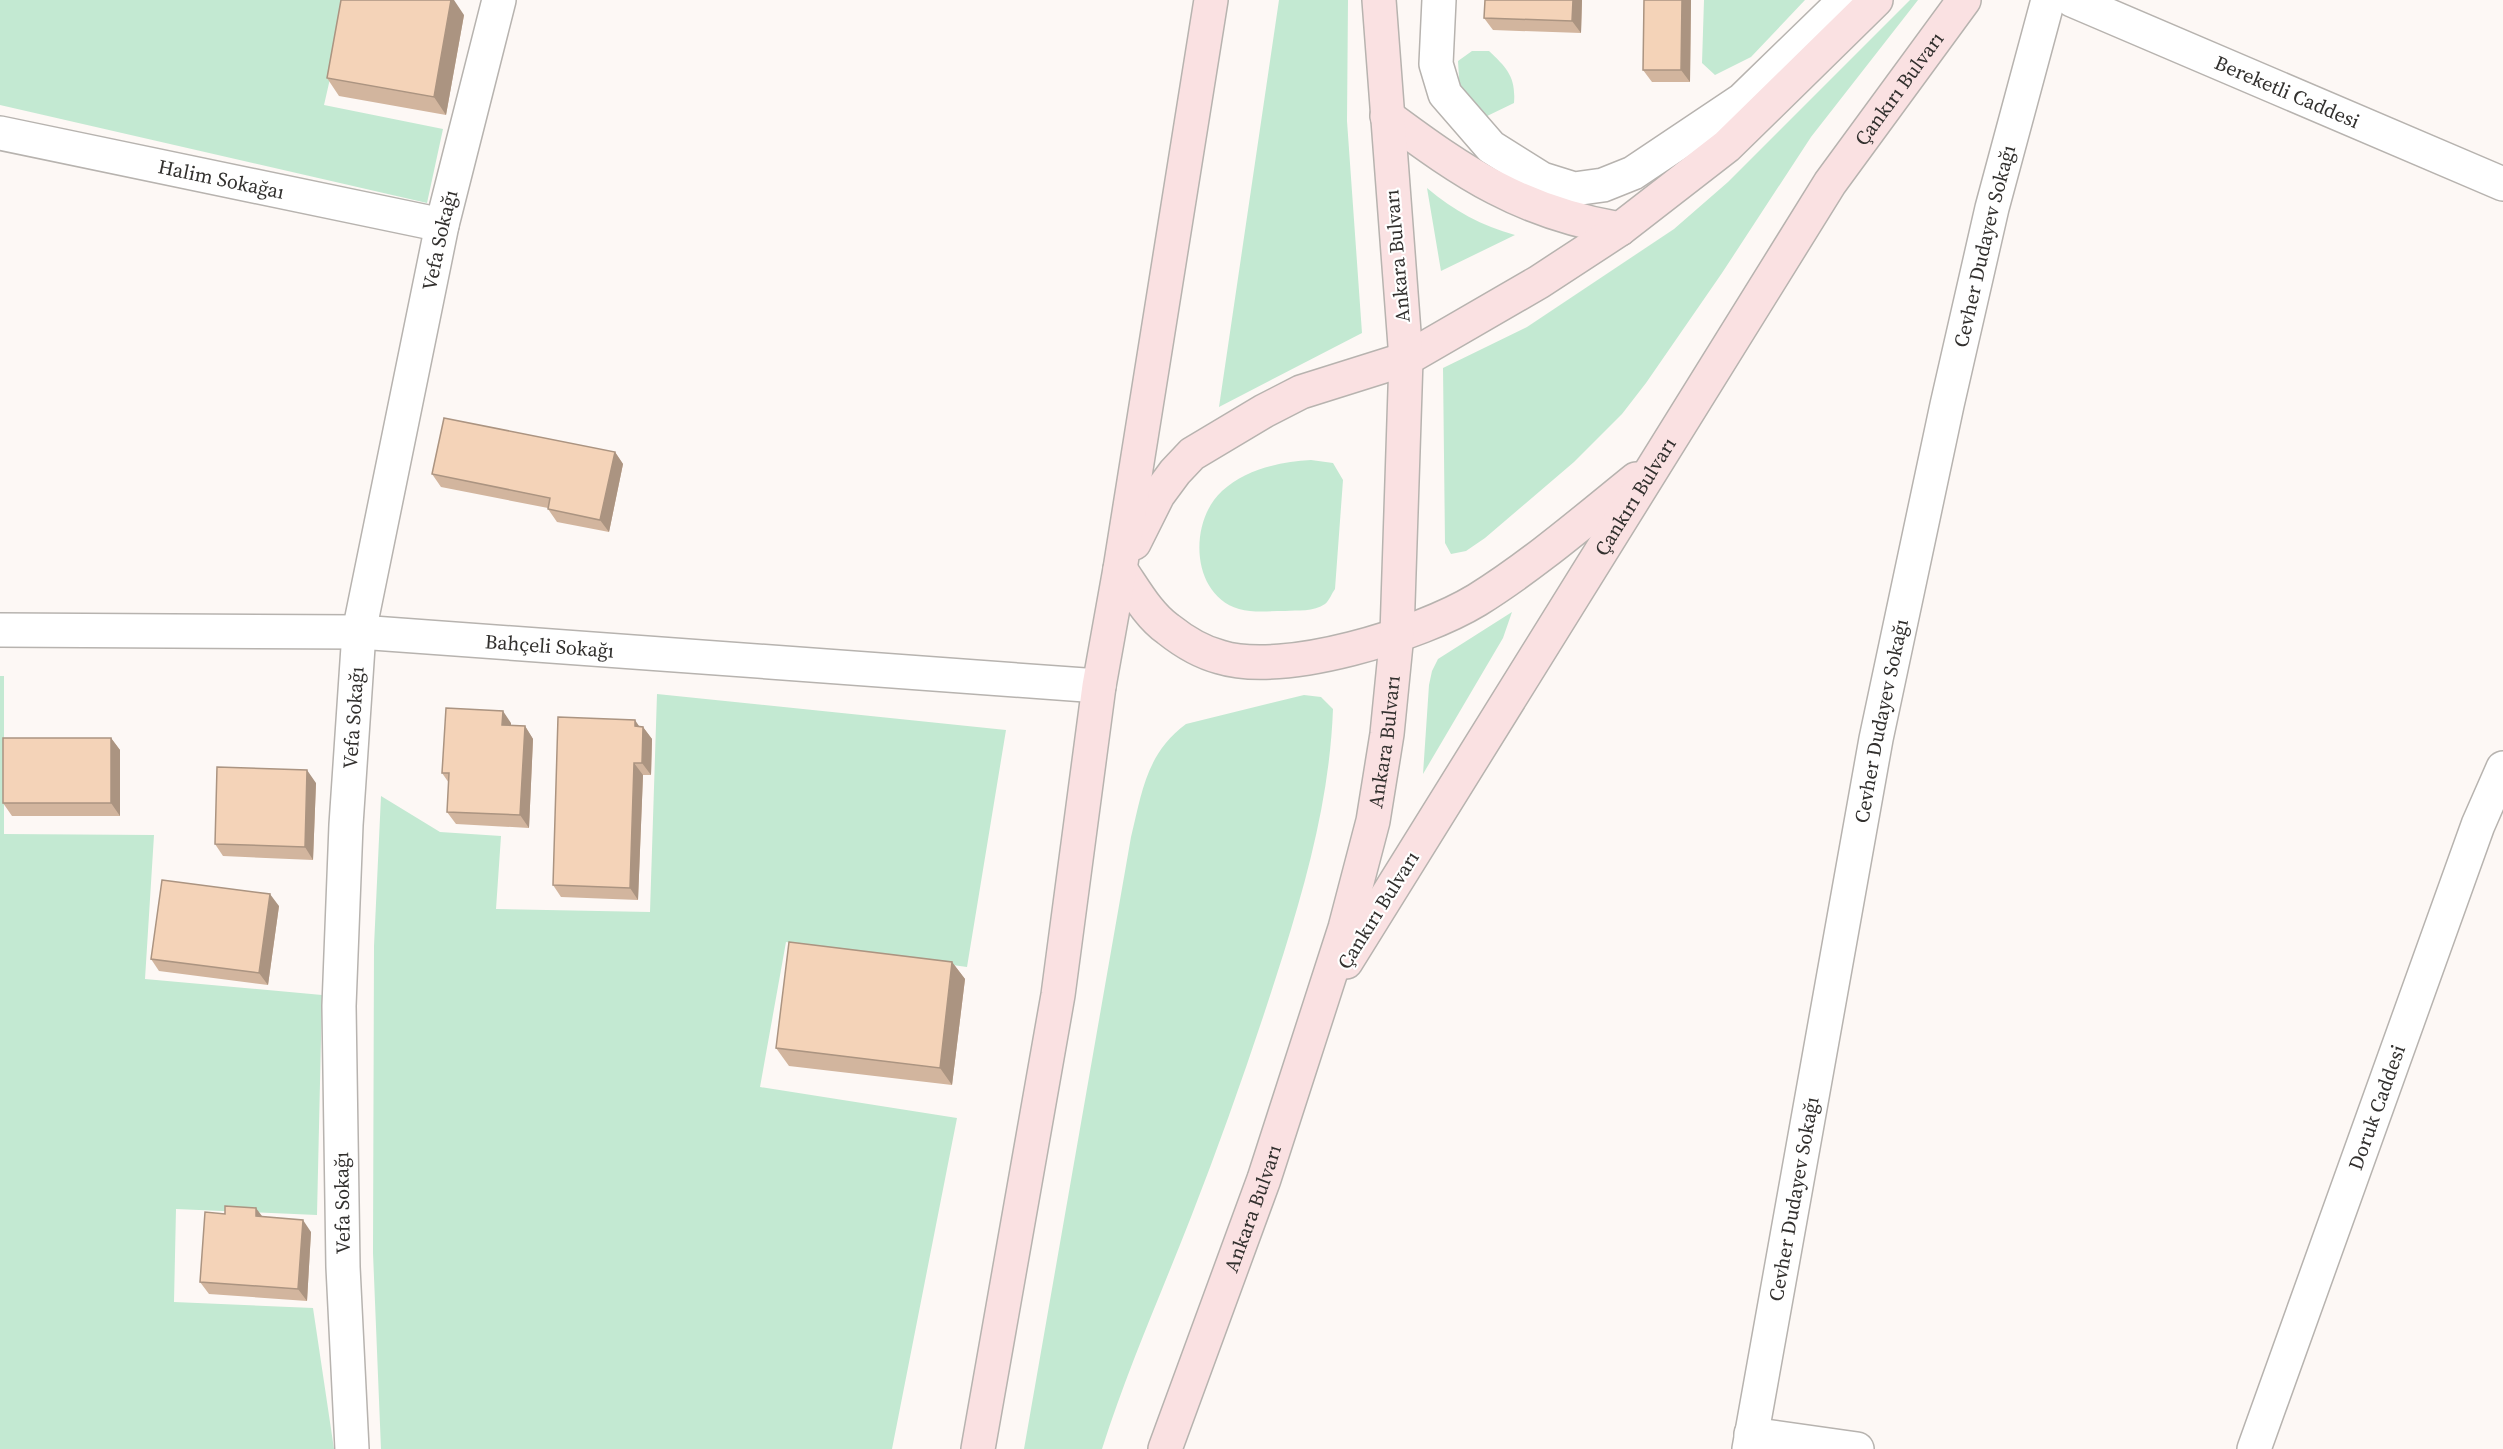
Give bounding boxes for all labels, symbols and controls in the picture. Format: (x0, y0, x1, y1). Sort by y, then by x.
street label: Çankırı Bulvarı (1848, 26, 1950, 151)
street label: Bereketli Caddesi (2210, 49, 2364, 135)
street label: Cevher Dudayev Sokağı (1947, 142, 2022, 350)
street label: Halim Sokağaı (156, 152, 287, 206)
street label: Vefa Sokağı (415, 187, 464, 293)
street label: Ankara Bulvarı (1377, 188, 1417, 324)
street label: Çankırı Bulvarı (1588, 432, 1683, 561)
street label: Cevher Dudayev Sokağı (1847, 616, 1915, 825)
street label: Bahçeli Sokağı (484, 627, 615, 665)
street label: Vefa Sokağı (336, 666, 371, 770)
street label: Ankara Bulvarı (1361, 674, 1407, 810)
street label: Çankırı Bulvarı (1330, 845, 1426, 975)
street label: Doruk Caddesi (2341, 1041, 2412, 1174)
street label: Cevher Dudayev Sokağı (1762, 1094, 1826, 1304)
street label: Ankara Bulvarı (1217, 1141, 1288, 1276)
street label: Vefa Sokağı (327, 1152, 357, 1254)

